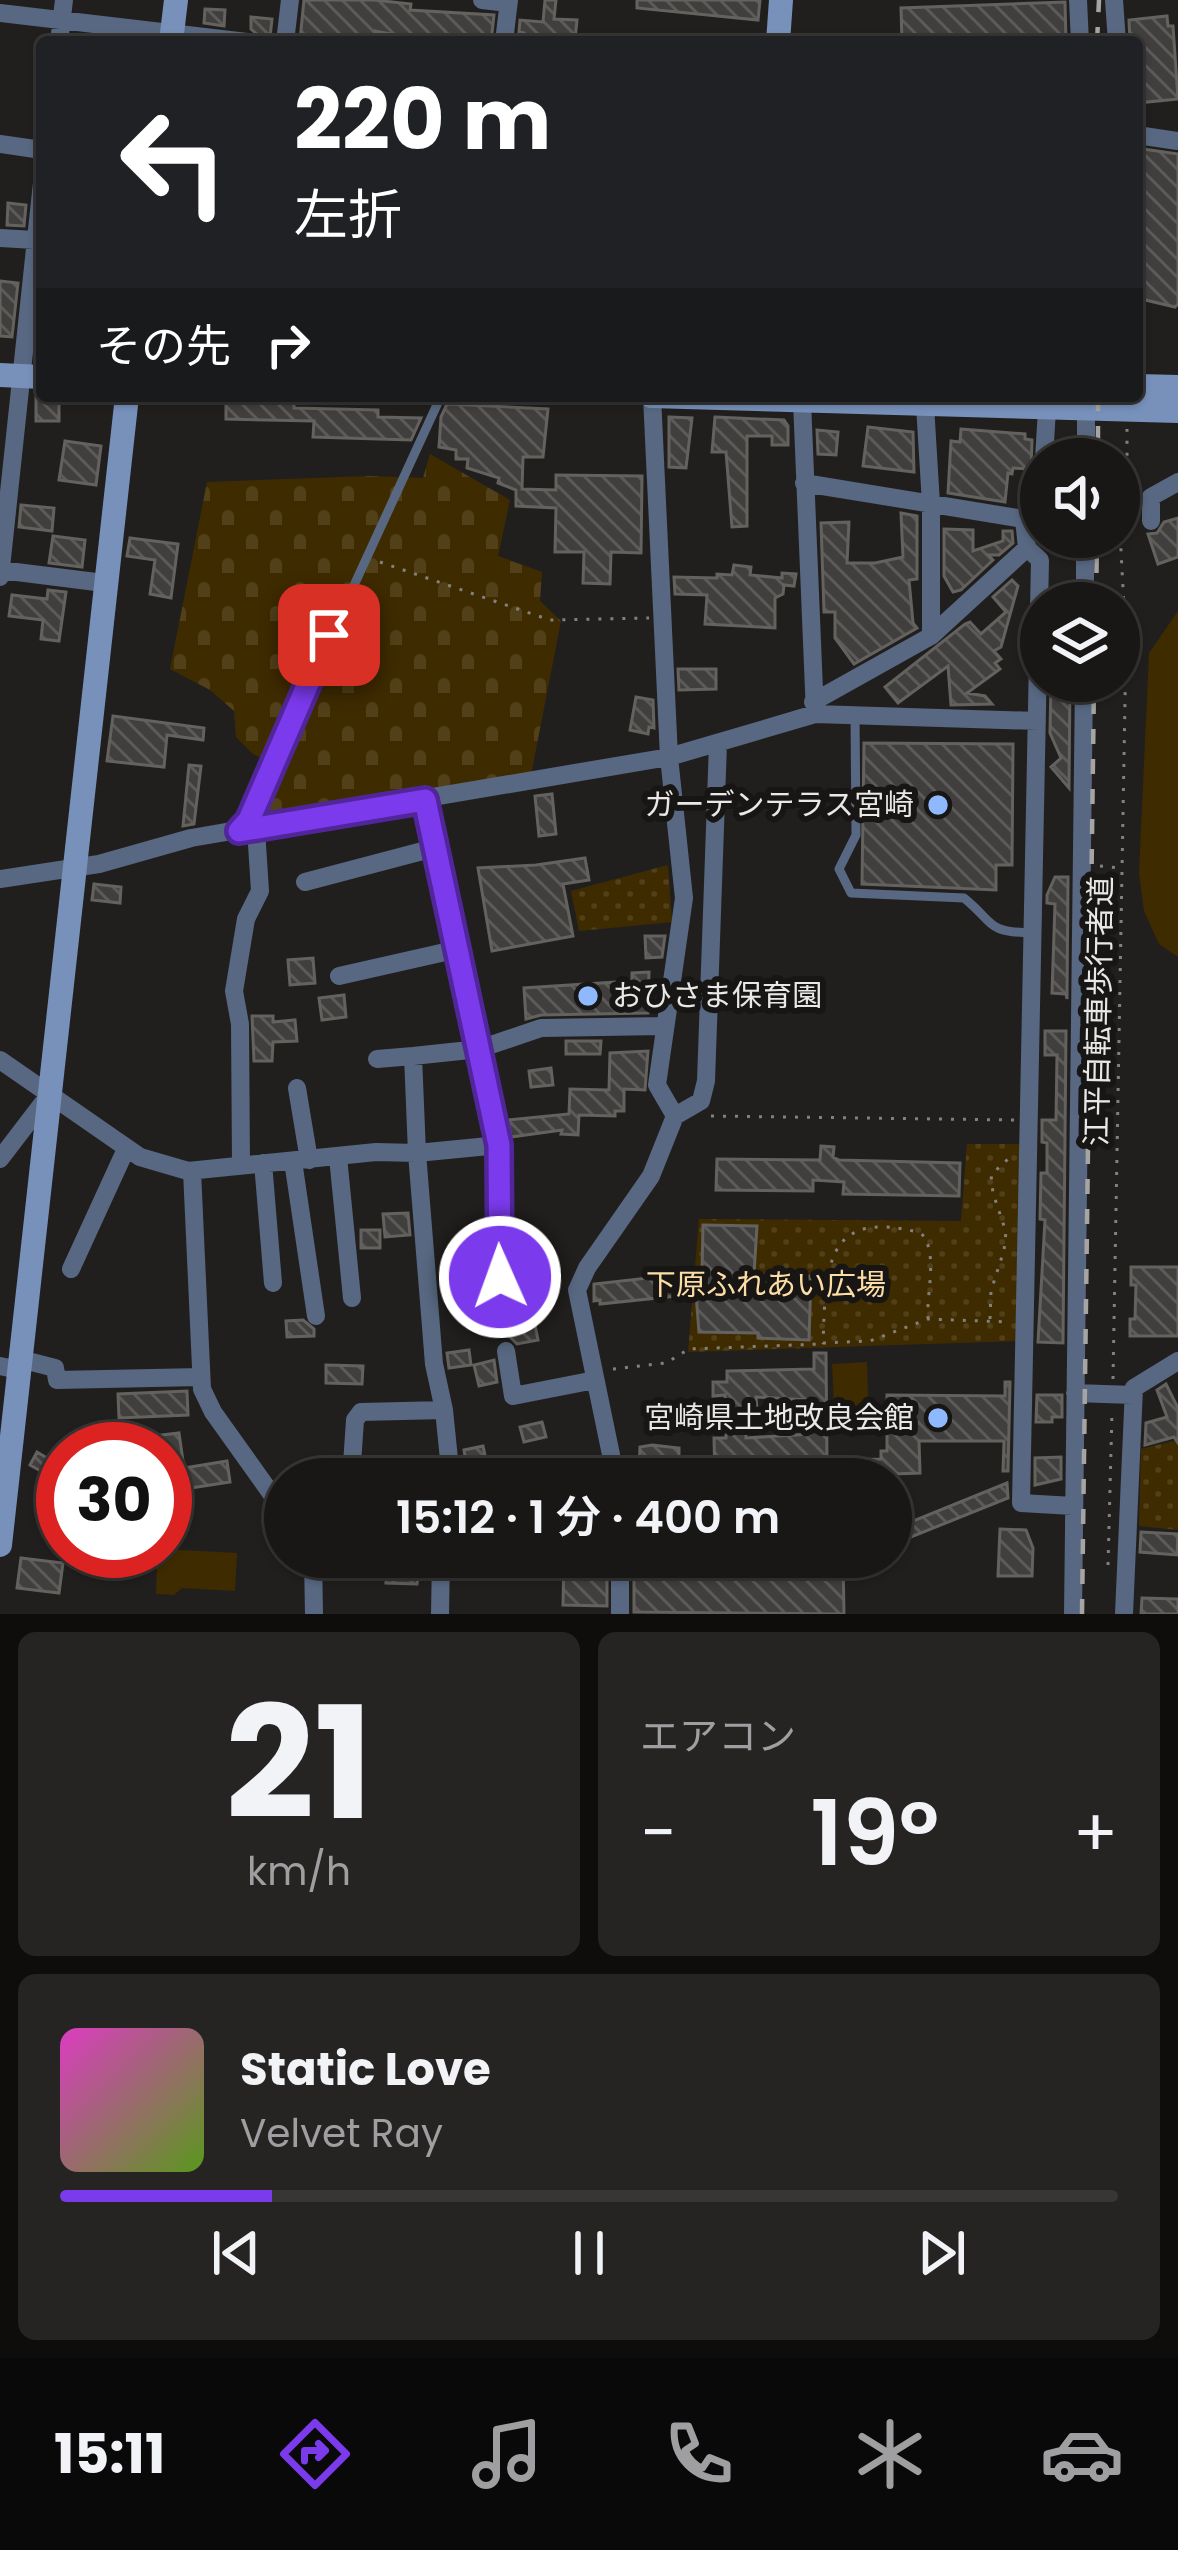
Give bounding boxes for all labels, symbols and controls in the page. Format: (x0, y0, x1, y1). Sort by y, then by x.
text: 220 m (294, 61, 551, 178)
icon: left (96, 84, 252, 240)
text: 左折 (294, 177, 402, 253)
icon: right (255, 312, 321, 378)
text: その先 (96, 315, 231, 378)
map controls (1020, 438, 1140, 702)
button: sound (1020, 438, 1140, 558)
button: layers (1020, 582, 1140, 702)
pin (278, 584, 380, 686)
icon: arrive (296, 602, 362, 668)
place label: ガーデンテラス宮崎 (645, 783, 914, 826)
marker: ガーデンテラス宮崎 (925, 792, 951, 818)
street label: 江平自転車歩行者道 (1075, 876, 1122, 1146)
place label: おひさま保育園 (612, 974, 822, 1017)
marker: おひさま保育園 (575, 983, 601, 1009)
position arrow (437, 1214, 563, 1340)
park label: 下原ふれあい広場 (646, 1263, 886, 1306)
place label: 宮崎県土地改良会館 (644, 1396, 914, 1439)
marker: 宮崎県土地改良会館 (925, 1405, 951, 1431)
speed limit sign: 30 (36, 1422, 192, 1578)
text: 15:12 · 1 分 · 400 m (396, 1486, 780, 1549)
text: 21 (225, 1654, 373, 1873)
text: エアコン (640, 1709, 796, 1764)
text: 19° (810, 1770, 939, 1897)
text: − (640, 1787, 676, 1879)
text: + (1073, 1787, 1118, 1879)
text: km/h (247, 1844, 351, 1899)
text: Static Love (240, 2038, 491, 2101)
text: Velvet Ray (240, 2106, 443, 2161)
icon: previous (203, 2220, 269, 2286)
icon: pause (556, 2220, 622, 2286)
icon: next (909, 2220, 975, 2286)
icon: directions (273, 2412, 357, 2496)
icon: music (465, 2412, 549, 2496)
icon: phone (657, 2412, 741, 2496)
icon: climate (848, 2412, 932, 2496)
icon: car (1040, 2412, 1124, 2496)
text: 15:11 (54, 2416, 165, 2492)

